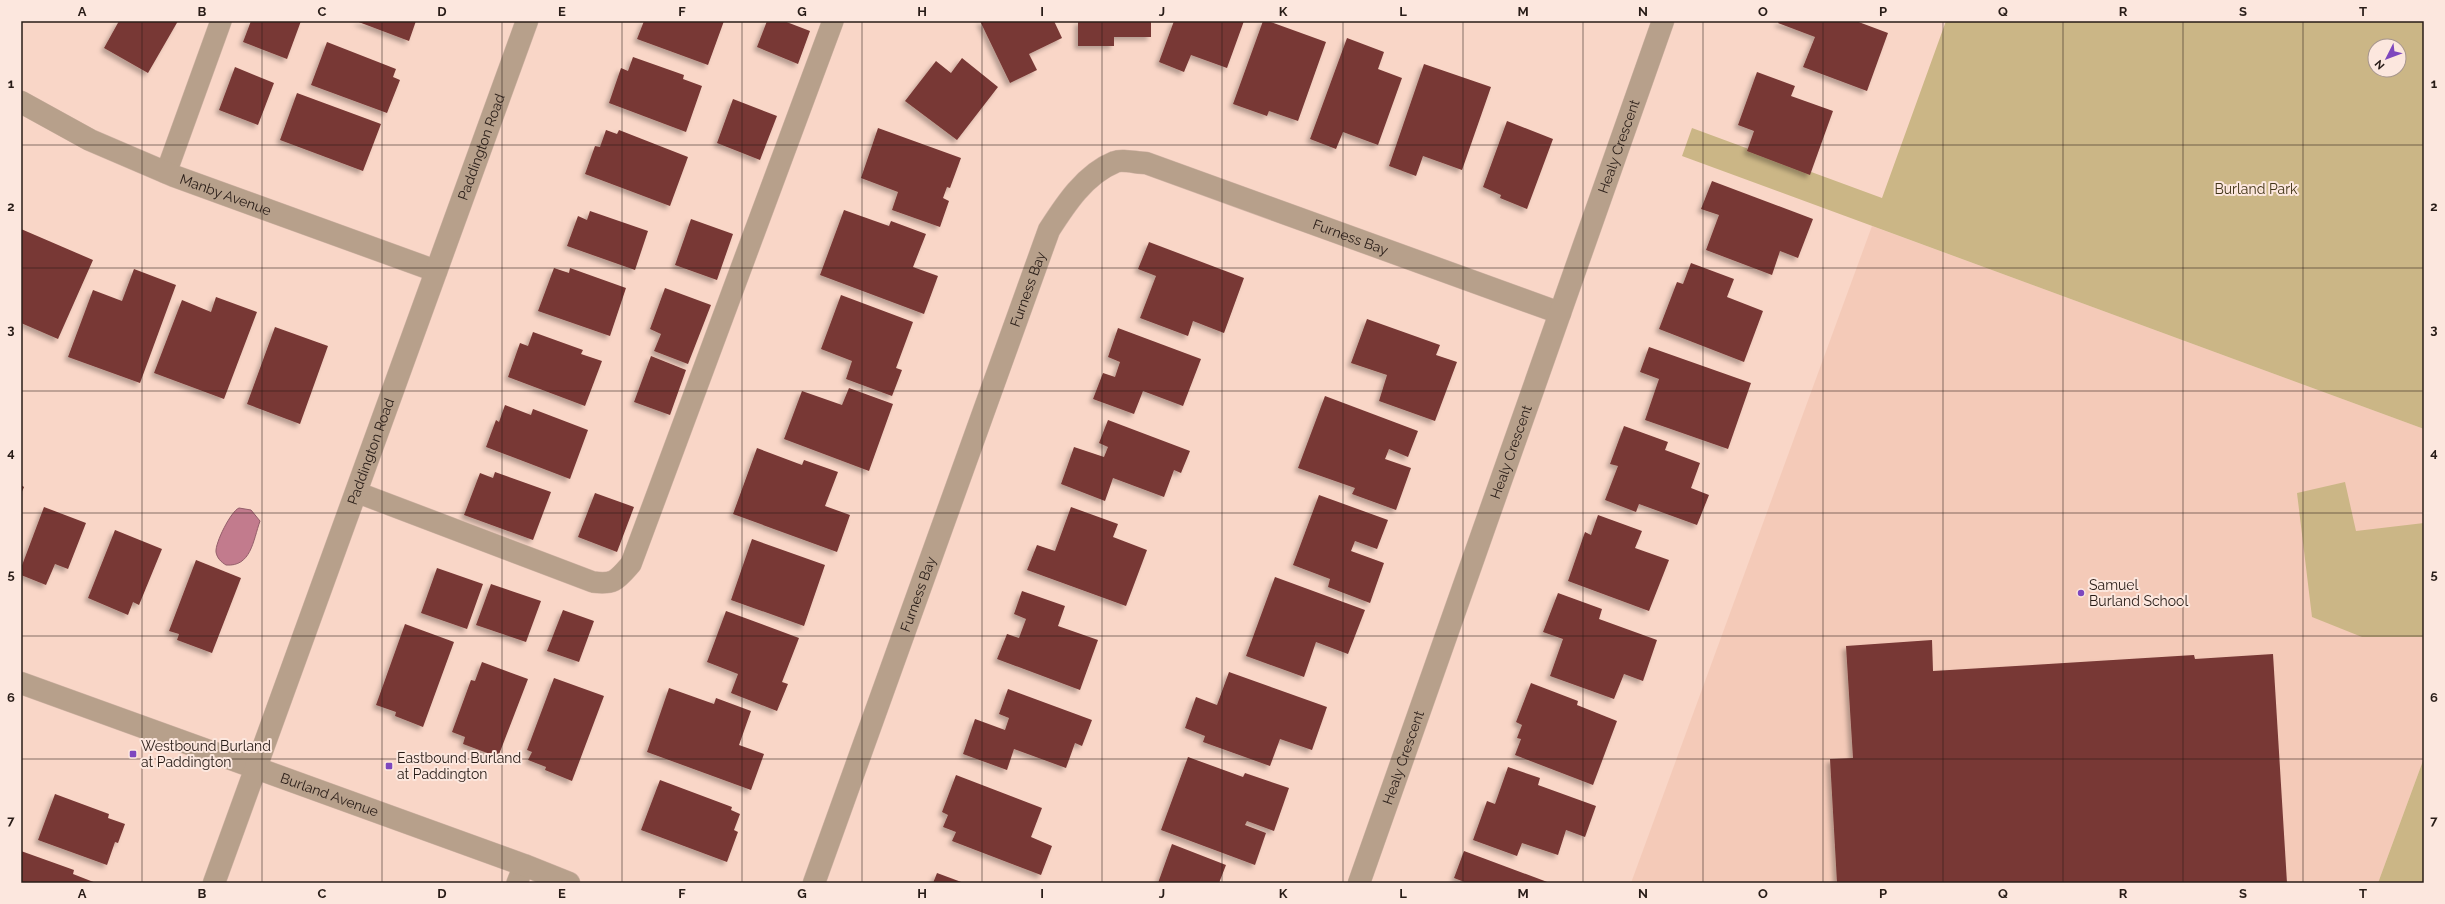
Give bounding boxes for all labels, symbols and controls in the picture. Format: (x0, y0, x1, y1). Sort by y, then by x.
text: A (78, 4, 87, 19)
text: B (198, 4, 207, 19)
text: C (318, 4, 327, 19)
text: D (437, 4, 447, 19)
text: E (558, 4, 566, 19)
text: F (678, 4, 686, 19)
text: G (797, 4, 807, 19)
text: H (917, 4, 927, 19)
text: I (1040, 4, 1044, 19)
text: J (1159, 4, 1165, 19)
text: K (1279, 4, 1288, 19)
text: L (1399, 4, 1407, 19)
text: M (1517, 4, 1529, 19)
text: N (1638, 4, 1648, 19)
text: O (1758, 4, 1768, 19)
text: P (1879, 4, 1887, 19)
text: Q (1998, 4, 2008, 19)
text: R (2119, 4, 2128, 19)
text: S (2239, 4, 2247, 19)
text: T (2359, 4, 2367, 19)
north arrow (2367, 38, 2407, 78)
text: N (2372, 57, 2388, 72)
text: 1 (8, 76, 15, 91)
text: 1 (2431, 76, 2438, 91)
street label: Paddington Road (455, 92, 508, 202)
street label: Healy Crescent (1595, 97, 1643, 196)
street label: Manby Avenue (178, 171, 273, 219)
park label: Burland Park (2214, 181, 2298, 197)
text: 2 (7, 199, 15, 214)
text: 2 (2430, 199, 2438, 214)
street label: Furness Bay (1311, 216, 1391, 258)
street label: Furness Bay (1007, 249, 1049, 329)
text: 3 (7, 322, 15, 337)
text: 3 (2430, 322, 2438, 337)
street label: Paddington Road (344, 396, 397, 507)
street label: Healy Crescent (1487, 403, 1535, 501)
text: 4 (7, 445, 15, 460)
text: 4 (2430, 445, 2438, 460)
street label: Furness Bay (897, 554, 939, 634)
text: 5 (7, 567, 15, 582)
text: 5 (2430, 567, 2438, 582)
place label: Samuel Burland School (2089, 577, 2188, 609)
marker: Samuel Burland School (2076, 588, 2086, 598)
text: 6 (7, 690, 15, 705)
text: 6 (2430, 690, 2438, 705)
street label: Healy Crescent (1379, 708, 1427, 807)
place label: Westbound Burland at Paddington (141, 738, 271, 770)
marker: Westbound Burland at Paddington (128, 749, 138, 759)
place label: Eastbound Burland at Paddington (397, 750, 521, 782)
marker: Eastbound Burland at Paddington (384, 761, 394, 771)
street label: Burland Avenue (278, 770, 381, 820)
text: 7 (7, 813, 15, 828)
text: 7 (2430, 813, 2438, 828)
text: A (78, 886, 87, 901)
text: B (198, 886, 207, 901)
text: C (318, 886, 327, 901)
text: D (437, 886, 447, 901)
text: E (558, 886, 566, 901)
text: F (678, 886, 686, 901)
text: G (797, 886, 807, 901)
text: H (917, 886, 927, 901)
text: I (1040, 886, 1044, 901)
text: J (1159, 886, 1165, 901)
text: K (1279, 886, 1288, 901)
text: L (1399, 886, 1407, 901)
text: M (1517, 886, 1529, 901)
text: N (1638, 886, 1648, 901)
text: O (1758, 886, 1768, 901)
text: P (1879, 886, 1887, 901)
text: Q (1998, 886, 2008, 901)
text: R (2119, 886, 2128, 901)
text: S (2239, 886, 2247, 901)
text: T (2359, 886, 2367, 901)

